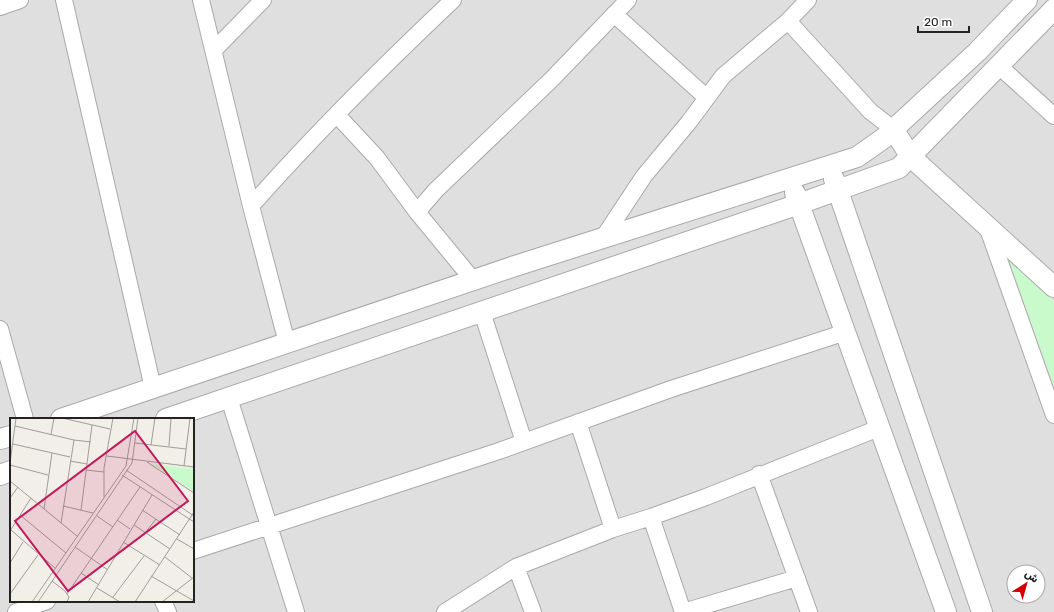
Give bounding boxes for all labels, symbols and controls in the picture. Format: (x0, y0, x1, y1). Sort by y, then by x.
scale bar (918, 8, 969, 34)
text: 20 m (924, 15, 952, 29)
inset map (10, 418, 194, 602)
north arrow (1006, 564, 1046, 604)
text: ش (1022, 567, 1041, 586)

